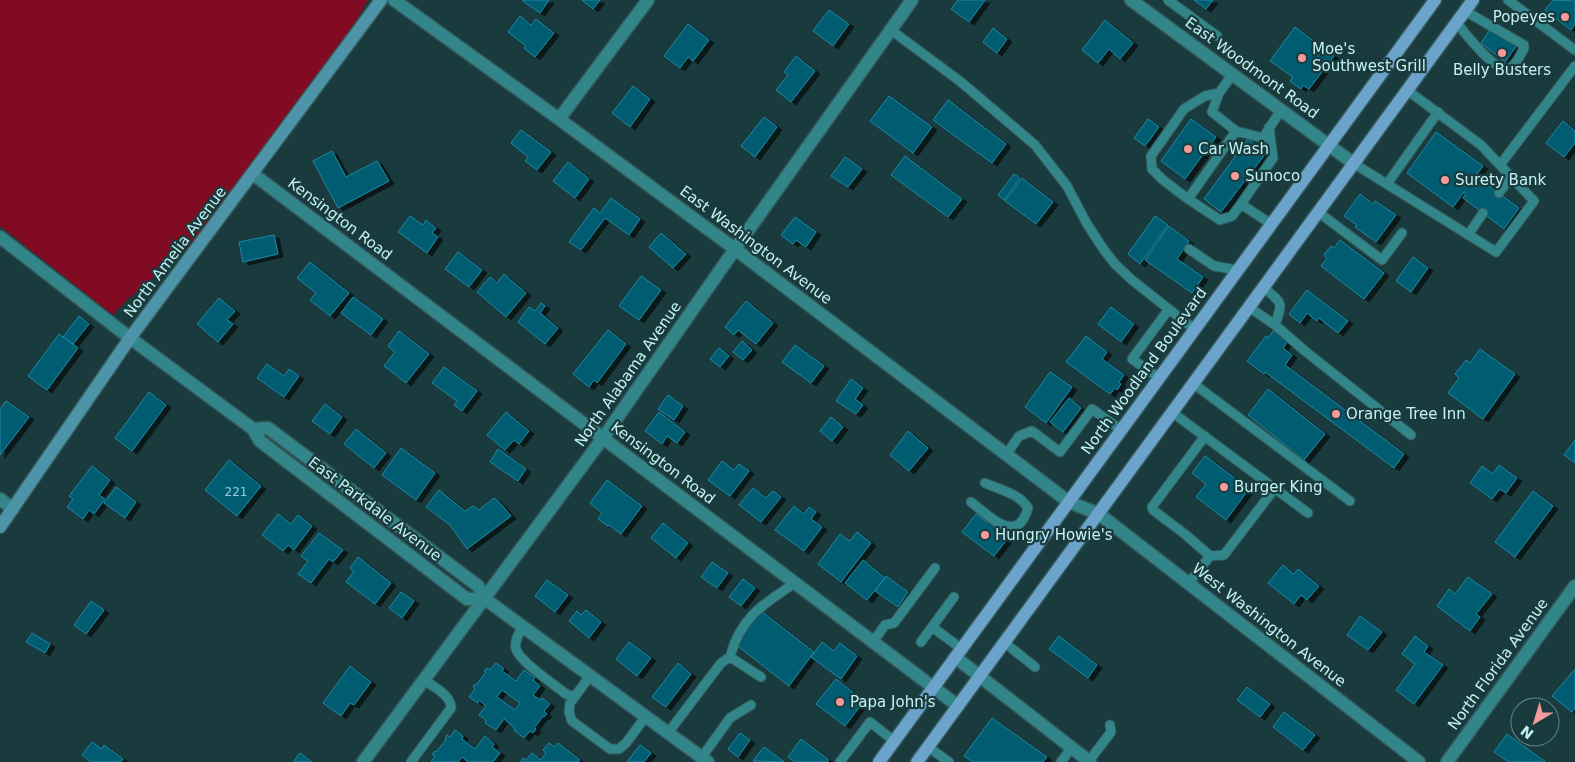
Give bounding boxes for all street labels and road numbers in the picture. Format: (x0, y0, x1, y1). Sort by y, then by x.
street label: East Woodmont Road (1182, 14, 1322, 122)
street label: Kensington Road (284, 174, 396, 264)
street label: East Washington Avenue (676, 182, 836, 308)
street label: North Amelia Avenue (120, 183, 230, 321)
street label: North Woodland Boulevard (1077, 284, 1211, 458)
street label: North Alabama Avenue (571, 298, 685, 450)
street label: Kensington Road (607, 418, 719, 508)
street label: East Parkdale Avenue (305, 453, 445, 565)
street label: West Washington Avenue (1188, 559, 1350, 691)
street label: North Florida Avenue (1444, 595, 1552, 733)

